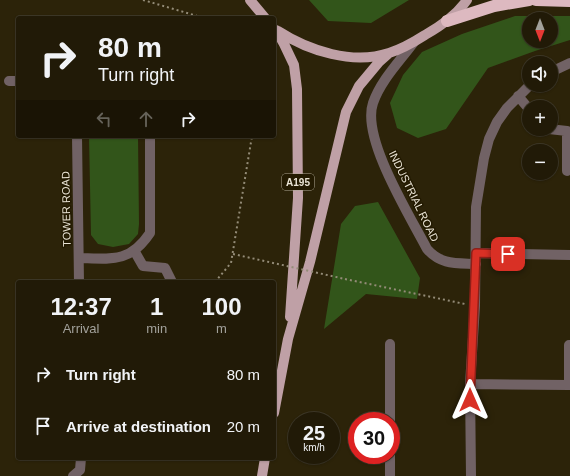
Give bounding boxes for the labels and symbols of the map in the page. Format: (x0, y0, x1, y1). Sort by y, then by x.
north arrow (522, 12, 558, 48)
street label: INDUSTRIAL ROAD (387, 149, 441, 244)
street label: TOWER ROAD (59, 171, 73, 247)
road number: A195 (282, 174, 314, 190)
pin (491, 237, 525, 271)
position arrow (449, 379, 491, 421)
speed limit sign: 30 (348, 412, 400, 464)

